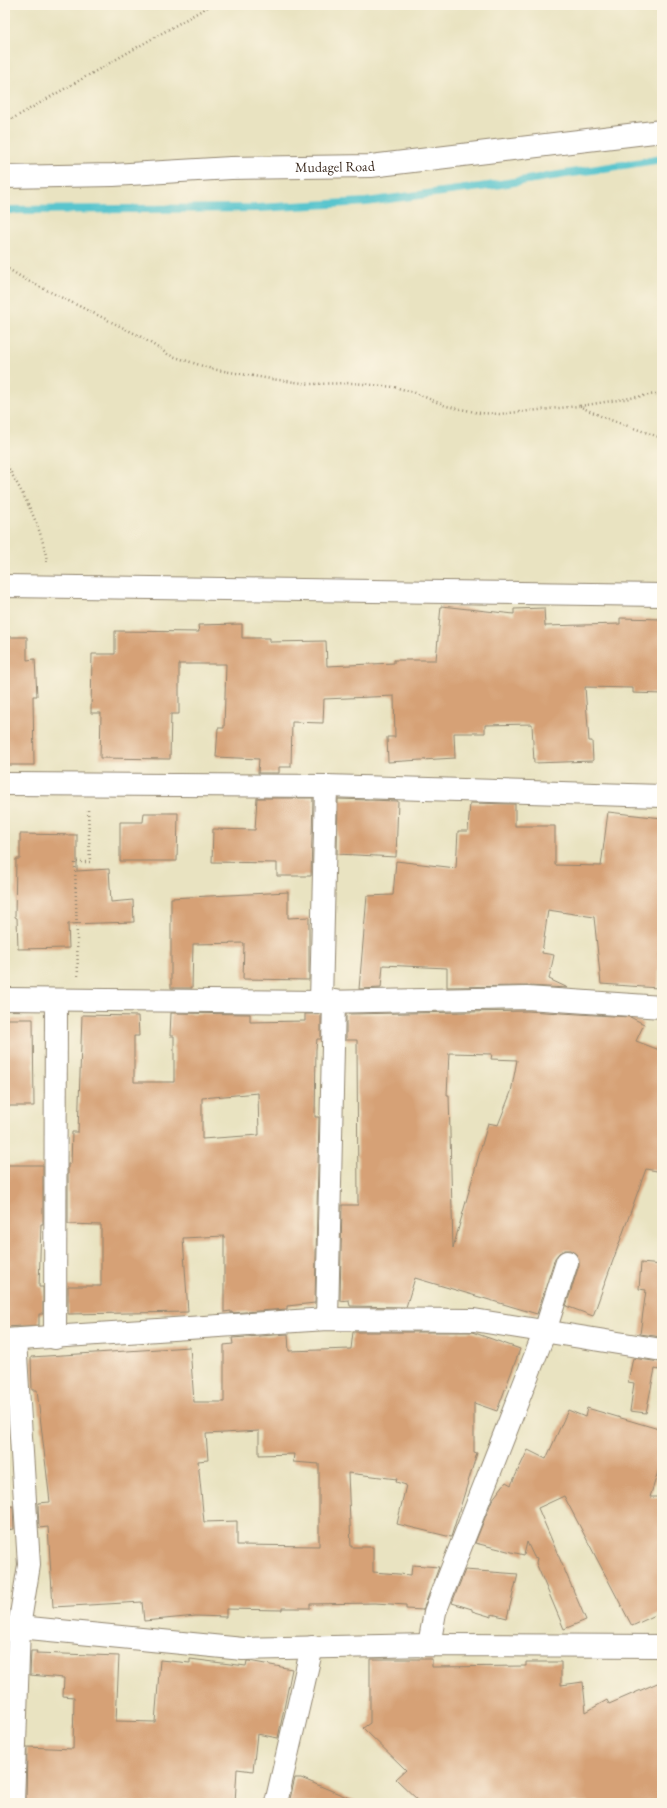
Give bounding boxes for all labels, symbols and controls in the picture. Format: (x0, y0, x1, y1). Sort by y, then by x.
street label: Mudagel Road (295, 157, 377, 176)

